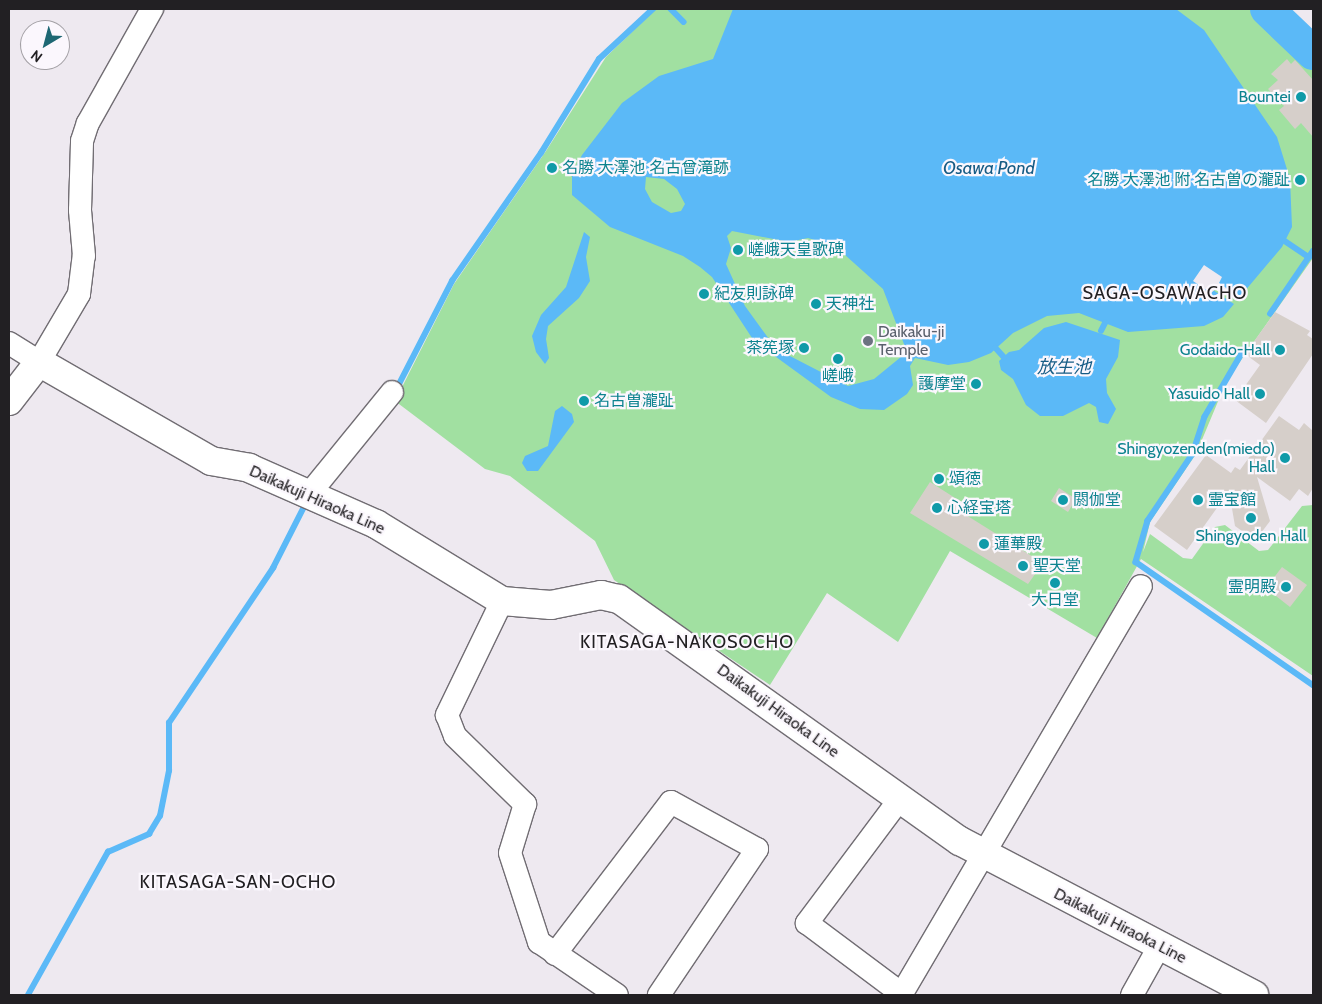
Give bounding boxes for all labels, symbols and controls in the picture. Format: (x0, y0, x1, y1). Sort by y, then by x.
north arrow (20, 20, 70, 70)
text: N (27, 46, 46, 66)
place label: Bountei (1239, 87, 1291, 107)
marker: Bountei (1295, 91, 1307, 103)
water label: Osawa Pond (943, 157, 1035, 179)
place label: 名勝 大澤池 名古曾滝跡 (562, 158, 729, 178)
marker: 名勝 大澤池 名古曾滝跡 (546, 162, 558, 174)
place label: 名勝 大澤池 附 名古曽の瀧趾 (1087, 170, 1290, 190)
marker: 名勝 大澤池 附 名古曽の瀧趾 (1294, 174, 1306, 186)
place label: 嵯峨天皇歌碑 (748, 240, 844, 260)
marker: 嵯峨天皇歌碑 (732, 244, 744, 256)
district label: SAGA-OSAWACHO (1081, 282, 1249, 304)
place label: 紀友則詠碑 (714, 284, 794, 304)
marker: 紀友則詠碑 (698, 288, 710, 300)
place label: 天神社 (826, 294, 874, 314)
marker: 天神社 (810, 298, 822, 310)
place label: Daikaku-ji Temple (878, 322, 944, 360)
marker: Daikaku-ji Temple (862, 335, 874, 347)
place label: 茶筅塚 (746, 338, 794, 358)
place label: Godaido-Hall (1180, 340, 1270, 360)
marker: 茶筅塚 (798, 342, 810, 354)
marker: Godaido-Hall (1274, 344, 1286, 356)
marker: 嵯峨 (832, 353, 844, 365)
water label: 放生池 (1037, 356, 1091, 378)
place label: 嵯峨 (822, 366, 854, 386)
place label: 護摩堂 (918, 374, 966, 394)
marker: 護摩堂 (970, 378, 982, 390)
place label: Yasuido Hall (1168, 384, 1250, 404)
marker: Yasuido Hall (1254, 388, 1266, 400)
place label: 名古曽瀧趾 (594, 391, 674, 411)
marker: 名古曽瀧趾 (578, 395, 590, 407)
place label: Shingyozenden(miedo) Hall (1117, 439, 1275, 477)
marker: Shingyozenden(miedo) Hall (1279, 452, 1291, 464)
street label: Daikakuji Hiraoka Line (246, 462, 388, 538)
place label: 頌徳 (949, 469, 981, 489)
marker: 頌徳 (933, 473, 945, 485)
place label: 閼伽堂 (1073, 490, 1121, 510)
place label: 霊宝館 (1208, 490, 1256, 510)
marker: 閼伽堂 (1057, 494, 1069, 506)
marker: 霊宝館 (1192, 494, 1204, 506)
place label: 心経宝塔 (947, 498, 1011, 518)
marker: 心経宝塔 (931, 502, 943, 514)
marker: Shingyoden Hall (1245, 512, 1257, 524)
place label: Shingyoden Hall (1196, 526, 1306, 546)
place label: 蓮華殿 (994, 534, 1042, 554)
marker: 蓮華殿 (978, 538, 990, 550)
place label: 聖天堂 (1033, 556, 1081, 576)
marker: 聖天堂 (1017, 560, 1029, 572)
marker: 大日堂 (1049, 577, 1061, 589)
place label: 霊明殿 (1228, 577, 1276, 597)
marker: 霊明殿 (1280, 581, 1292, 593)
place label: 大日堂 (1031, 590, 1079, 610)
district label: KITASAGA-NAKOSOCHO (578, 631, 796, 653)
street label: Daikakuji Hiraoka Line (713, 660, 843, 762)
district label: KITASAGA-SAN-OCHO (137, 871, 339, 893)
street label: Daikakuji Hiraoka Line (1051, 884, 1189, 968)

